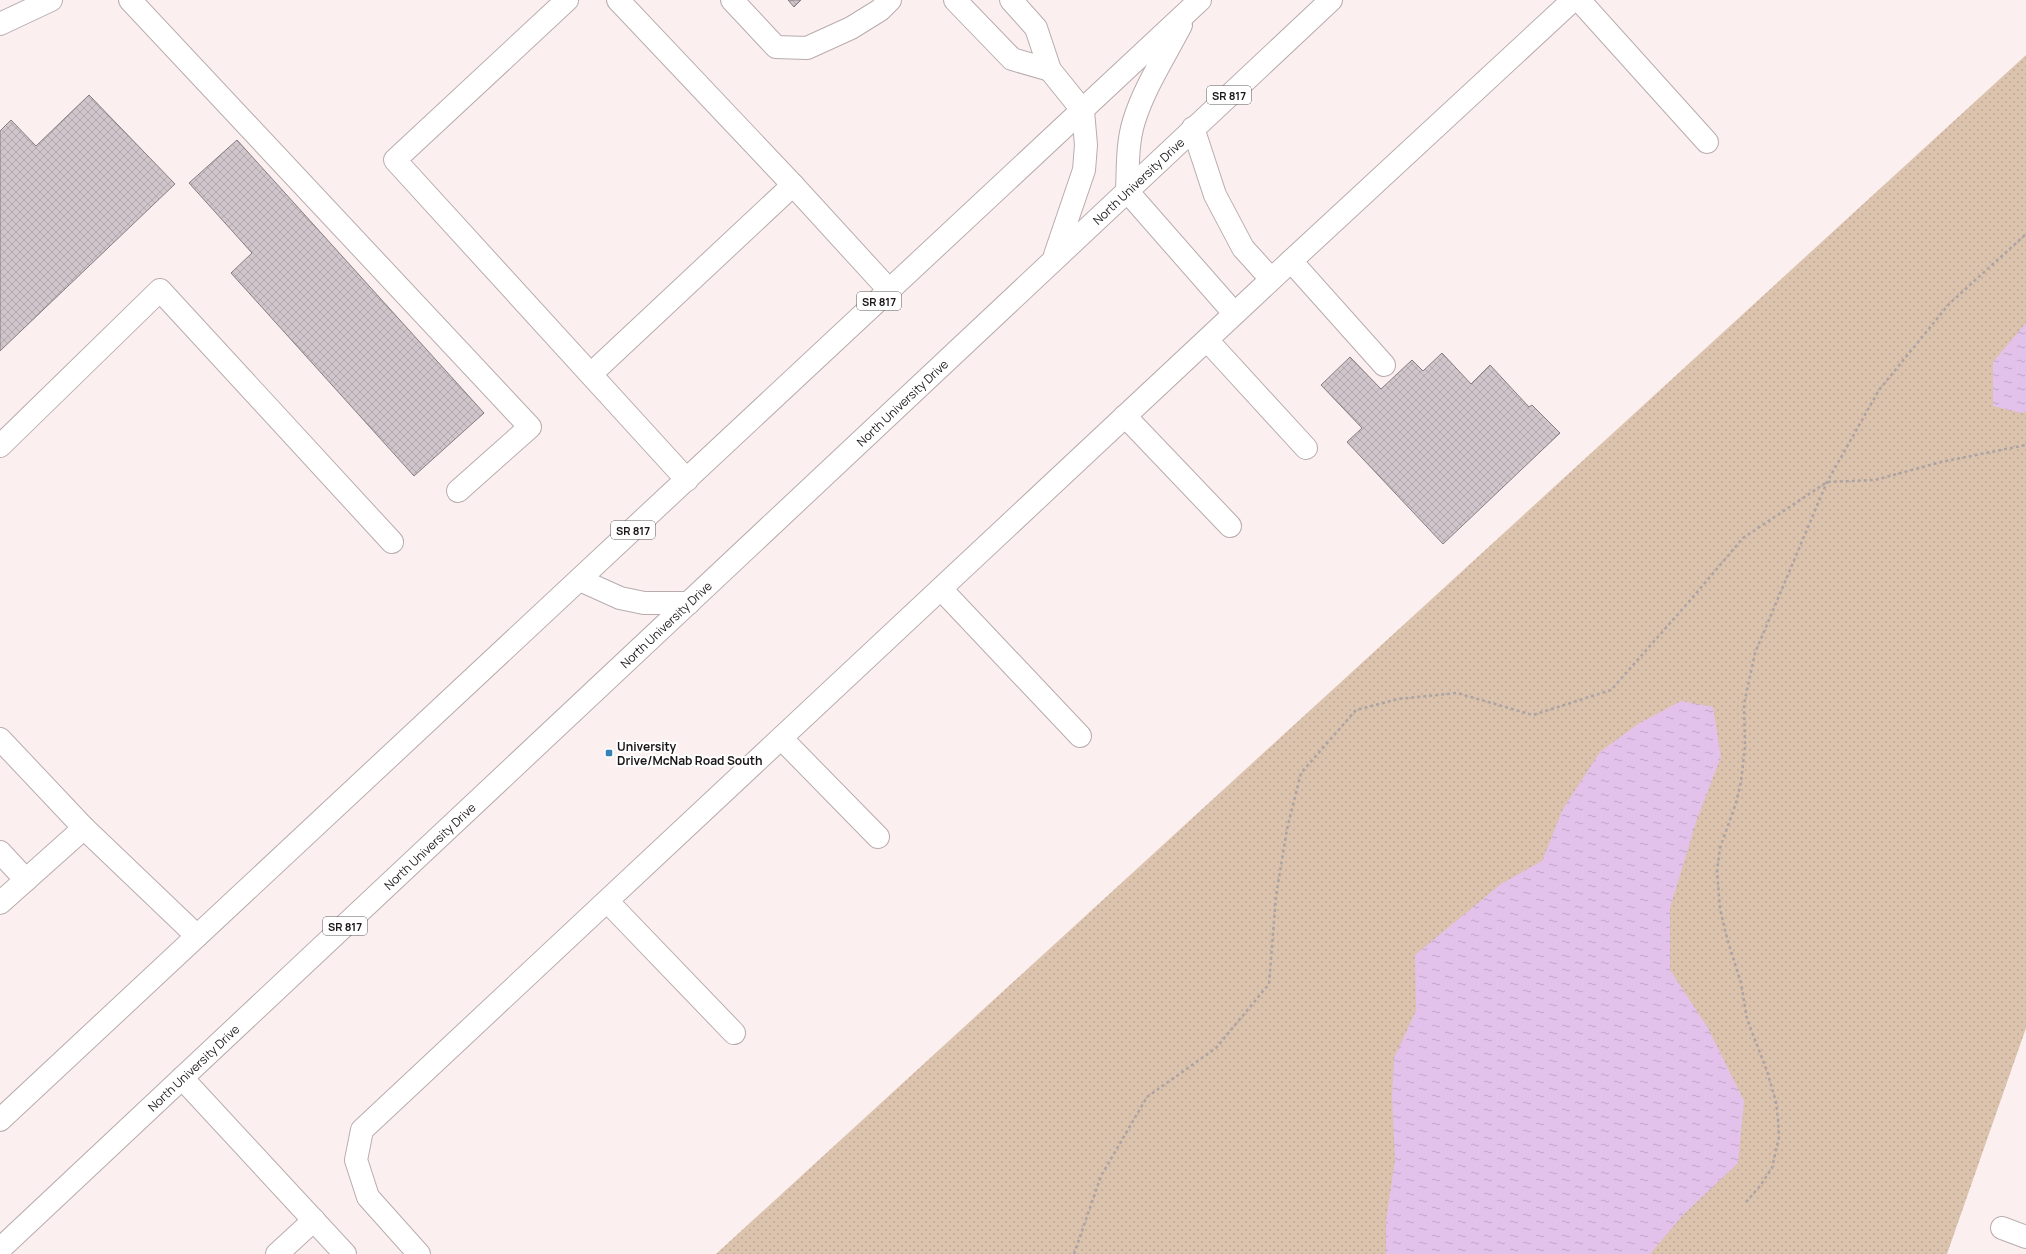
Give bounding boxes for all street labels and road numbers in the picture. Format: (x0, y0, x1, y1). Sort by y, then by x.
road number: SR 817 (1207, 86, 1251, 104)
street label: North University Drive (1089, 134, 1188, 228)
road number: SR 817 (857, 292, 901, 310)
street label: North University Drive (852, 355, 952, 450)
road number: SR 817 (611, 521, 655, 539)
street label: North University Drive (616, 577, 715, 671)
street label: North University Drive (380, 799, 479, 893)
road number: SR 817 (323, 917, 367, 935)
street label: North University Drive (144, 1020, 243, 1115)

